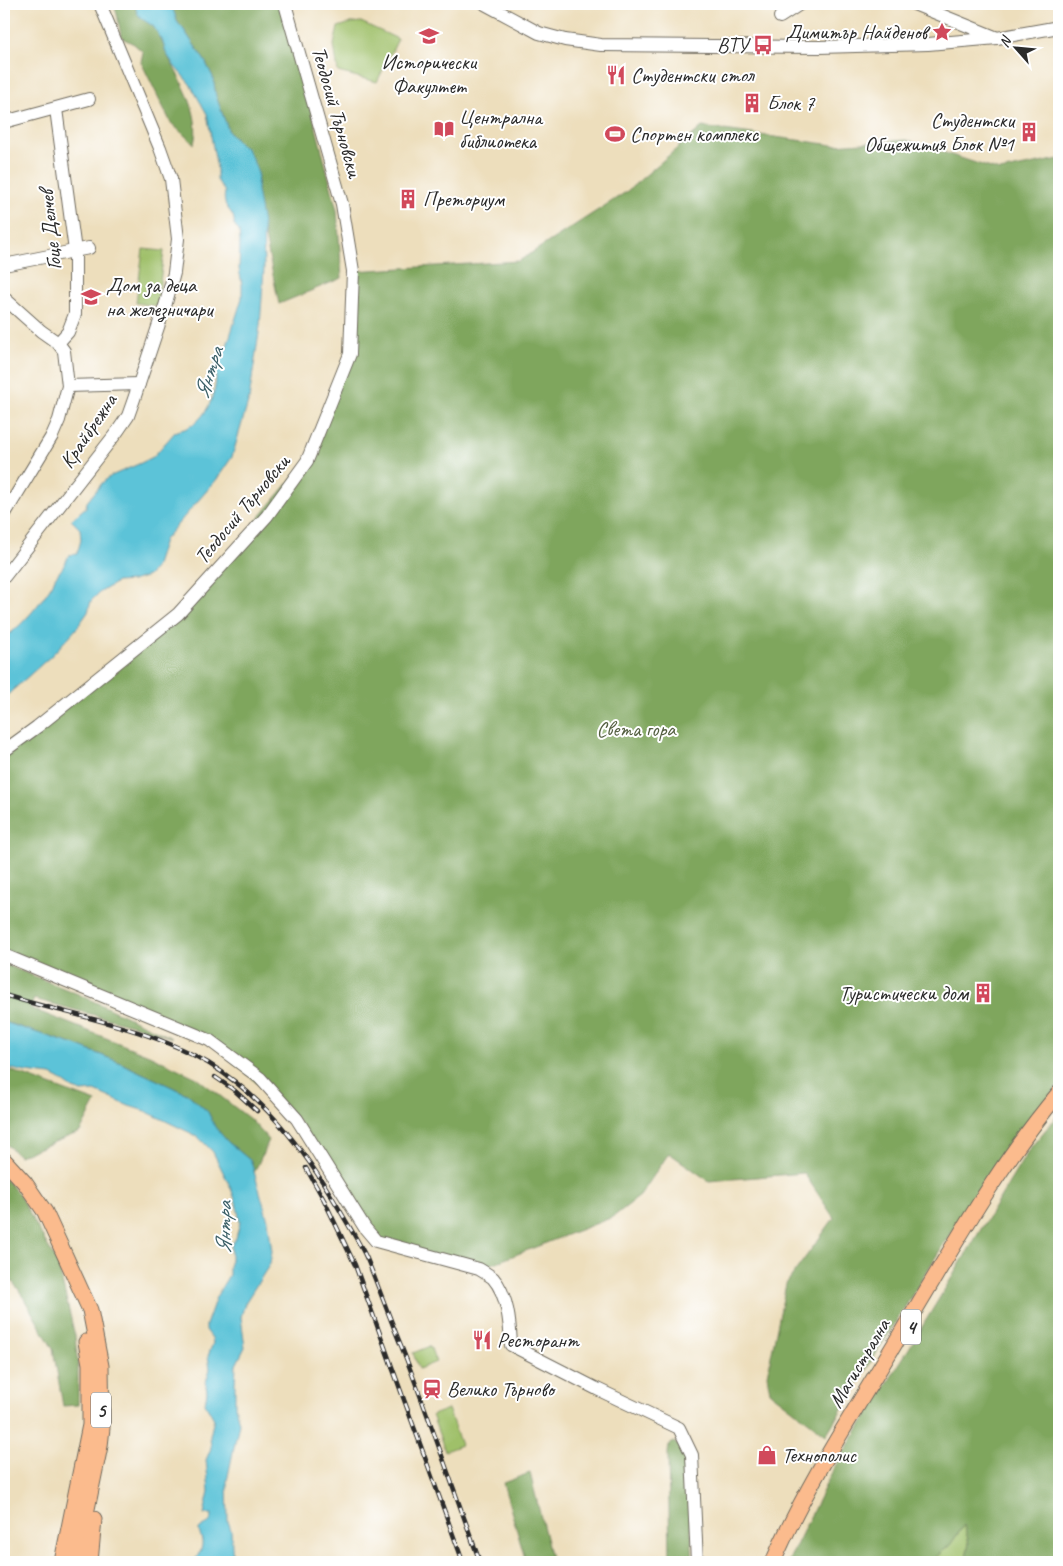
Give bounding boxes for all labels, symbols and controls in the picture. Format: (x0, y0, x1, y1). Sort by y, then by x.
place label: Димитър Найденов (786, 19, 932, 45)
place icon: Димитър Найденов (931, 21, 953, 43)
north arrow (990, 22, 1040, 72)
school or university icon: Исторически Факултет (418, 25, 440, 47)
place label: ВТУ (717, 32, 751, 58)
text: N (995, 33, 1015, 50)
bus stop icon: ВТУ (752, 34, 774, 56)
street label: Теодосий Търновски (306, 44, 369, 182)
place label: Исторически Факултет (382, 49, 478, 99)
place label: Студентски стол (631, 62, 756, 88)
restaurant icon: Студентски стол (605, 64, 627, 86)
place label: Блок 7 (767, 90, 816, 116)
building icon: Блок 7 (741, 92, 763, 114)
place label: Централна библиотека (459, 104, 544, 154)
place label: Студентски Общежития Блок №1 (865, 107, 1017, 157)
library icon: Централна библиотека (433, 118, 455, 140)
place label: Спортен комплекс (630, 121, 760, 147)
building icon: Студентски Общежития Блок №1 (1018, 121, 1040, 143)
sports icon: Спортен комплекс (604, 123, 626, 145)
street label: Гоце Делчев (32, 184, 67, 271)
place label: Преториум (423, 186, 505, 212)
building icon: Преториум (397, 188, 419, 210)
place label: Дом за деца на железничари (106, 272, 215, 323)
school or university icon: Дом за деца на железничари (80, 286, 102, 308)
water label: Янтра (188, 341, 231, 402)
street label: Крайбрежна (54, 387, 123, 473)
street label: Теодосий Търновски (189, 448, 296, 569)
park label: Света гора (596, 716, 677, 742)
place label: Туристически дом (839, 980, 970, 1006)
building icon: Туристически дом (972, 982, 994, 1004)
water label: Янтра (210, 1199, 238, 1254)
road number: 4 (901, 1310, 921, 1344)
street label: Магистрална (822, 1312, 897, 1412)
place label: Ресторант (497, 1327, 580, 1353)
restaurant icon: Ресторант (471, 1329, 493, 1351)
place label: Велико Търново (447, 1376, 557, 1402)
station icon: Велико Търново (421, 1378, 443, 1400)
road number: 5 (91, 1392, 111, 1428)
place label: Технополис (782, 1442, 858, 1468)
shop icon: Технополис (756, 1444, 778, 1466)

